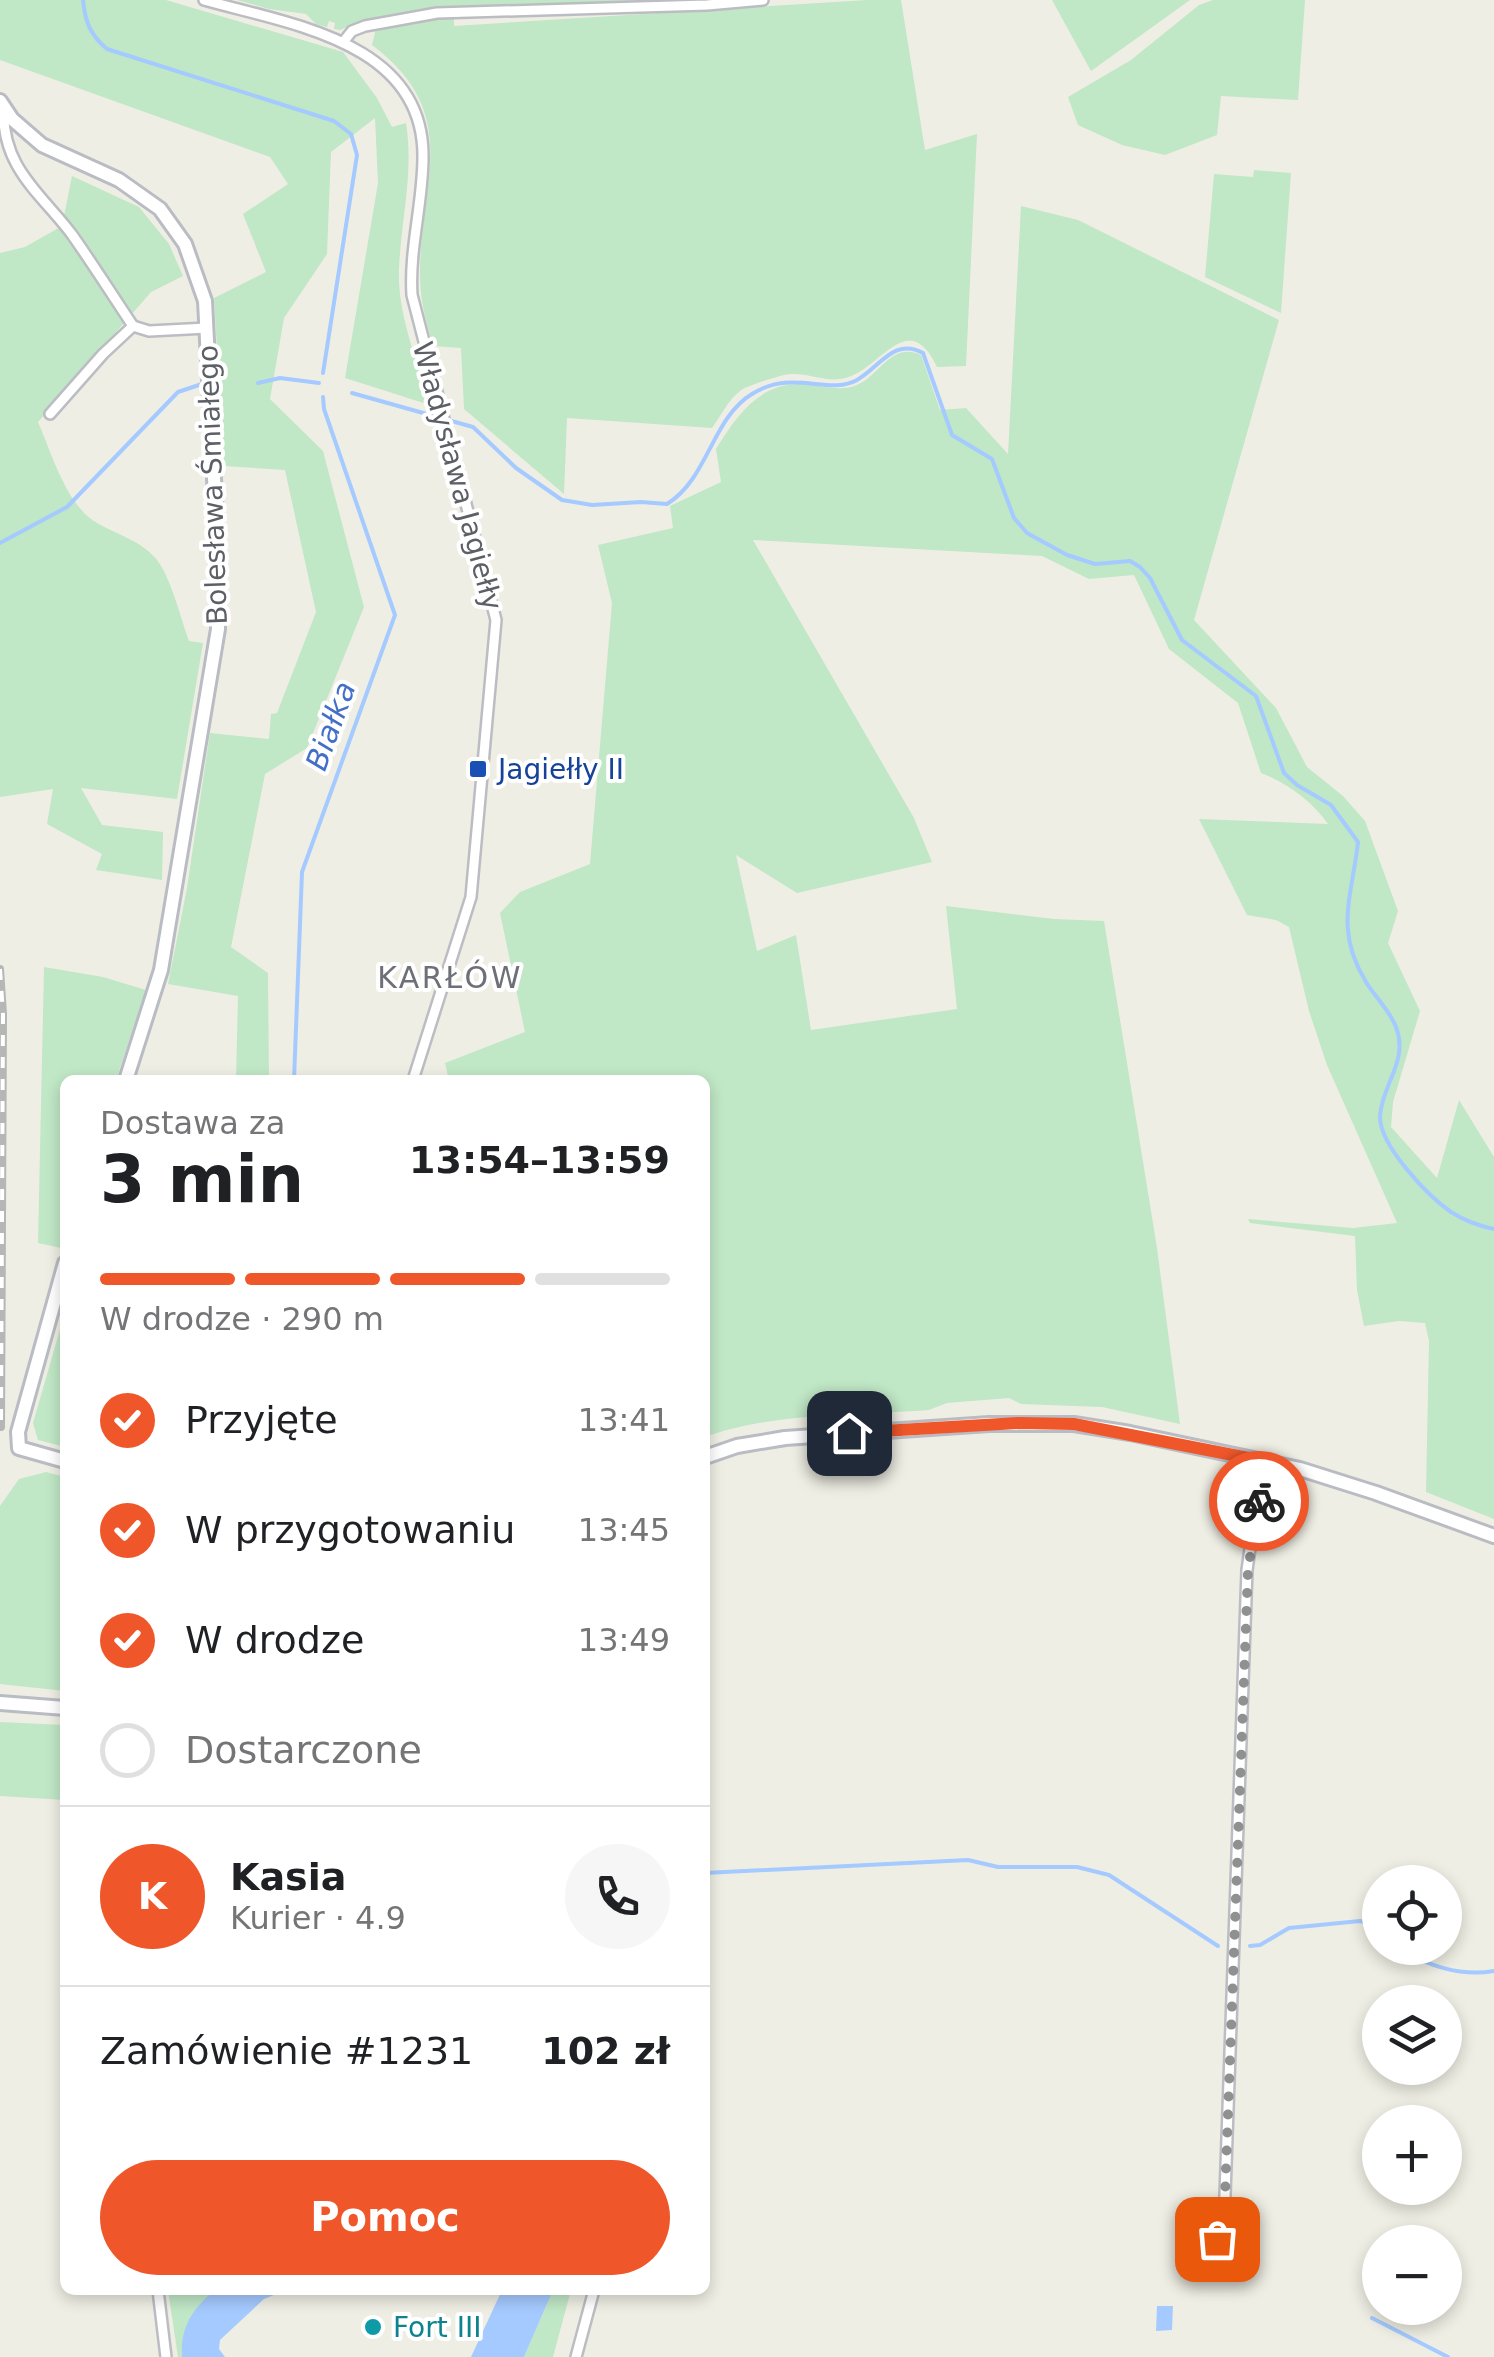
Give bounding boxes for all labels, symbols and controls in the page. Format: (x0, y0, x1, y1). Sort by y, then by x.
street label: Władysława Jagiełły (406, 338, 509, 614)
street label: Bolesława Śmiałego (190, 344, 234, 626)
water label: Białka (298, 677, 363, 775)
place label: Jagiełły II (496, 753, 624, 786)
marker: Jagiełły II (467, 758, 489, 780)
district label: KARŁÓW (377, 959, 523, 995)
text: Dostawa za (100, 1104, 285, 1142)
text: 13:54–13:59 (409, 1138, 670, 1182)
text: 3 min (100, 1142, 304, 1217)
text: W drodze · 290 m (100, 1300, 384, 1338)
pin (807, 1391, 892, 1476)
icon: check (100, 1393, 155, 1448)
text: Przyjęte (185, 1398, 338, 1442)
text: 13:41 (578, 1401, 670, 1439)
icon: home (822, 1406, 877, 1461)
courier (1209, 1451, 1309, 1551)
icon: bike (1232, 1474, 1287, 1529)
icon: check (100, 1503, 155, 1558)
text: W przygotowaniu (185, 1508, 515, 1552)
text: 13:45 (578, 1511, 670, 1549)
icon: check (100, 1613, 155, 1668)
text: W drodze (185, 1618, 364, 1662)
text: 13:49 (578, 1621, 670, 1659)
text: Dostarczone (185, 1728, 422, 1772)
button: phone (565, 1844, 670, 1949)
text: Kasia (230, 1855, 346, 1899)
map controls (1362, 1865, 1462, 2325)
button: locate (1362, 1865, 1462, 1965)
text: K (138, 1874, 167, 1918)
text: Kurier · 4.9 (230, 1899, 406, 1937)
button: layers (1362, 1985, 1462, 2085)
text: Zamówienie #1231 (100, 2029, 473, 2073)
text: 102 zł (541, 2029, 670, 2073)
button: + (1362, 2105, 1462, 2205)
button: Pomoc (100, 2160, 670, 2275)
pin (1175, 2197, 1260, 2282)
icon: bag (1190, 2212, 1245, 2267)
button: − (1362, 2225, 1462, 2325)
place label: Fort III (393, 2311, 481, 2344)
marker: Fort III (362, 2316, 384, 2338)

